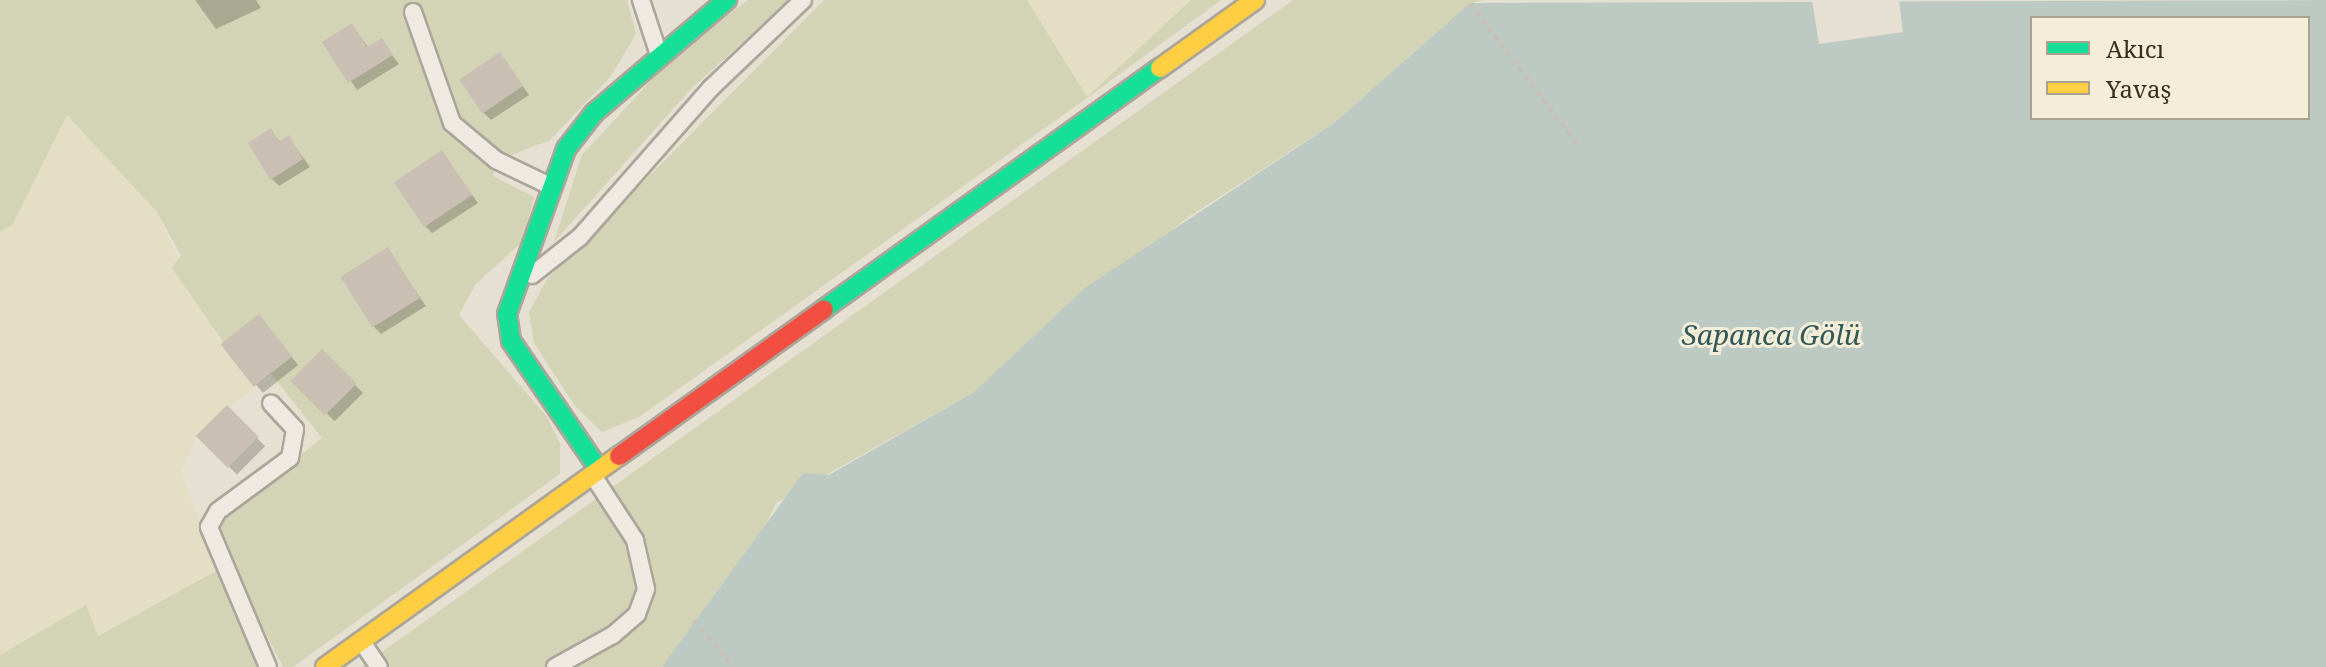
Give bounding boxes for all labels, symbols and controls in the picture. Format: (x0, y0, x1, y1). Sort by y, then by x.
legend (2030, 16, 2310, 120)
text: Akıcı (2106, 32, 2164, 65)
text: Yavaş (2106, 72, 2171, 105)
water label: Sapanca Gölü (1681, 317, 1861, 351)

